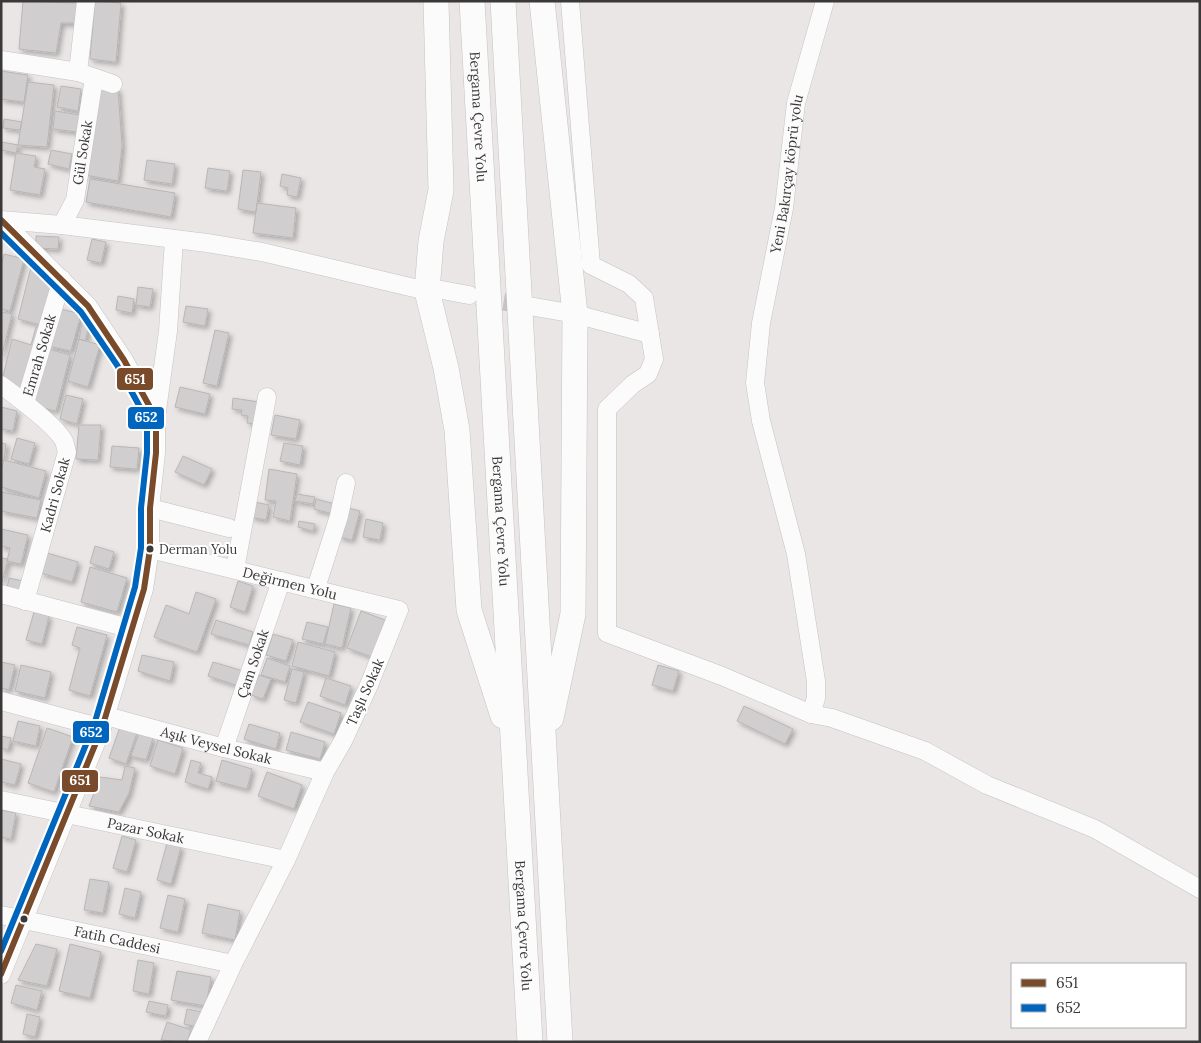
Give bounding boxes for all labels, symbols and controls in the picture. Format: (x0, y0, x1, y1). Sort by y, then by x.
street label: Bergama Çevre Yolu (466, 51, 491, 183)
street label: Yeni Bakırçay köprü yolu (766, 92, 807, 256)
street label: Gül Sokak (68, 119, 96, 186)
street label: Emrah Sokak (19, 311, 60, 398)
line badge: 651 (116, 367, 154, 391)
text: 651 (124, 370, 146, 388)
line badge: 652 (127, 406, 165, 430)
text: 652 (134, 408, 158, 426)
street label: Kadri Sokak (36, 455, 74, 535)
street label: Bergama Çevre Yolu (488, 455, 514, 587)
place label: Derman Yolu (159, 541, 237, 558)
marker: Derman Yolu (145, 544, 155, 554)
street label: Değirmen Yolu (241, 563, 339, 604)
street label: Çam Sokak (233, 626, 273, 701)
street label: Taşlı Sokak (342, 655, 388, 729)
line badge: 652 (72, 720, 110, 744)
street label: Aşık Veysel Sokak (158, 722, 274, 768)
text: 652 (79, 723, 103, 741)
line badge: 651 (61, 769, 99, 793)
text: 651 (69, 771, 91, 789)
street label: Pazar Sokak (106, 814, 186, 847)
street label: Bergama Çevre Yolu (511, 860, 536, 991)
unlabelled marker (19, 914, 29, 924)
street label: Fatih Caddesi (73, 922, 162, 957)
legend (1011, 963, 1186, 1028)
text: 651 (1056, 973, 1078, 992)
text: 652 (1056, 998, 1081, 1017)

